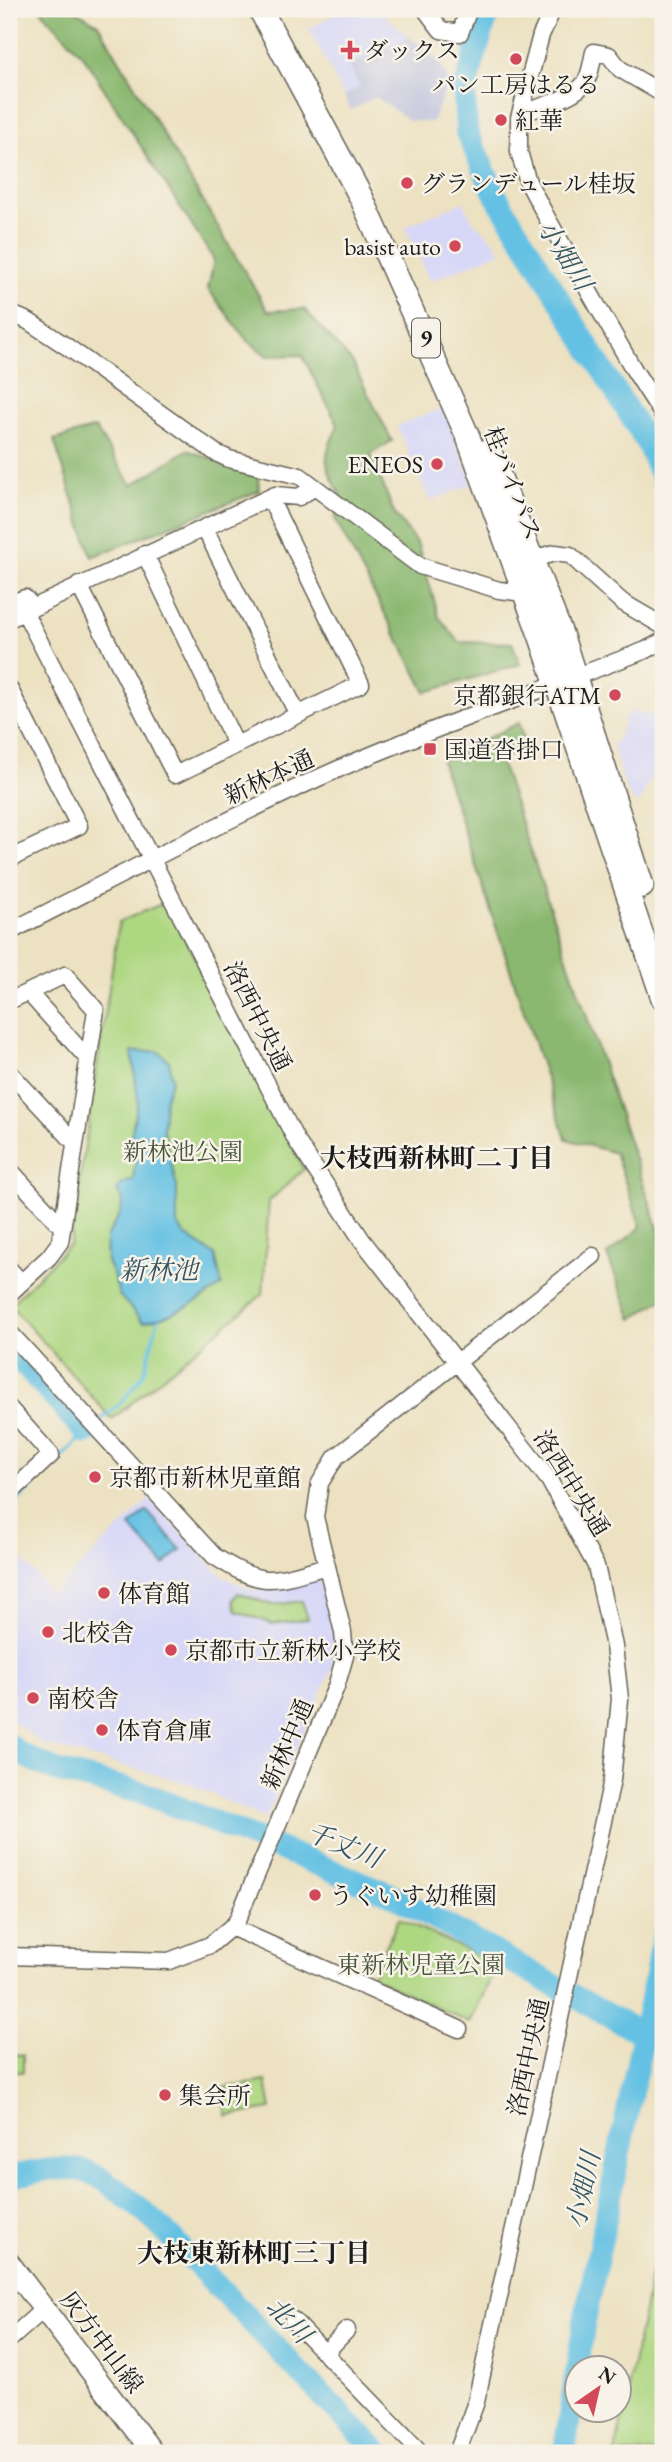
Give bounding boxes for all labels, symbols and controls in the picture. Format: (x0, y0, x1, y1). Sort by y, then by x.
place label: ダックス (364, 35, 460, 66)
marker: ダックス (342, 42, 358, 58)
marker: パン工房はるる (508, 51, 524, 67)
place label: パン工房はるる (432, 69, 600, 100)
place label: 紅華 (515, 105, 563, 136)
marker: 紅華 (493, 112, 509, 128)
place label: グランデュール桂坂 (421, 168, 636, 199)
marker: グランデュール桂坂 (399, 175, 415, 191)
water label: 小畑川 (530, 213, 602, 300)
place label: basist auto (344, 231, 441, 262)
marker: basist auto (447, 238, 463, 254)
road number: 9 (412, 318, 440, 358)
street label: 桂バイパス (477, 422, 549, 544)
place label: ENEOS (347, 449, 423, 480)
marker: ENEOS (429, 456, 445, 472)
place label: 京都銀行ATM (453, 680, 601, 711)
marker: 京都銀行ATM (607, 687, 623, 703)
place label: 国道沓掛口 (444, 734, 564, 765)
marker: 国道沓掛口 (422, 741, 438, 757)
street label: 新林本通 (219, 743, 319, 811)
street label: 洛西中央通 (217, 956, 299, 1076)
park label: 新林池公園 (123, 1136, 243, 1167)
district label: 大枝西新林町二丁目 (320, 1141, 554, 1175)
water label: 新林池 (120, 1253, 201, 1287)
street label: 洛西中央通 (527, 1424, 617, 1542)
place label: 京都市新林児童館 (109, 1462, 301, 1493)
marker: 京都市新林児童館 (87, 1469, 103, 1485)
place label: 体育館 (118, 1578, 190, 1609)
marker: 体育館 (96, 1585, 112, 1601)
place label: 北校舎 (62, 1617, 134, 1648)
marker: 北校舎 (40, 1624, 56, 1640)
place label: 京都市立新林小学校 (185, 1635, 401, 1666)
marker: 京都市立新林小学校 (163, 1642, 179, 1658)
place label: 南校舎 (47, 1683, 119, 1714)
marker: 南校舎 (25, 1690, 41, 1706)
street label: 新林中通 (254, 1694, 320, 1794)
place label: 体育倉庫 (116, 1715, 212, 1746)
marker: 体育倉庫 (94, 1722, 110, 1738)
water label: 千丈川 (301, 1815, 389, 1876)
place label: うぐいす幼稚園 (329, 1880, 497, 1911)
marker: うぐいす幼稚園 (307, 1887, 323, 1903)
park label: 東新林児童公園 (337, 1949, 505, 1980)
street label: 洛西中央通 (500, 1995, 556, 2119)
place label: 集会所 (179, 2080, 251, 2111)
marker: 集会所 (157, 2087, 173, 2103)
water label: 小畑川 (558, 2145, 608, 2232)
district label: 大枝東新林町三丁目 (137, 2236, 371, 2270)
street label: 灰方中山線 (54, 2285, 150, 2399)
water label: 北川 (259, 2289, 321, 2353)
north arrow (564, 2354, 634, 2424)
text: N (594, 2361, 621, 2390)

